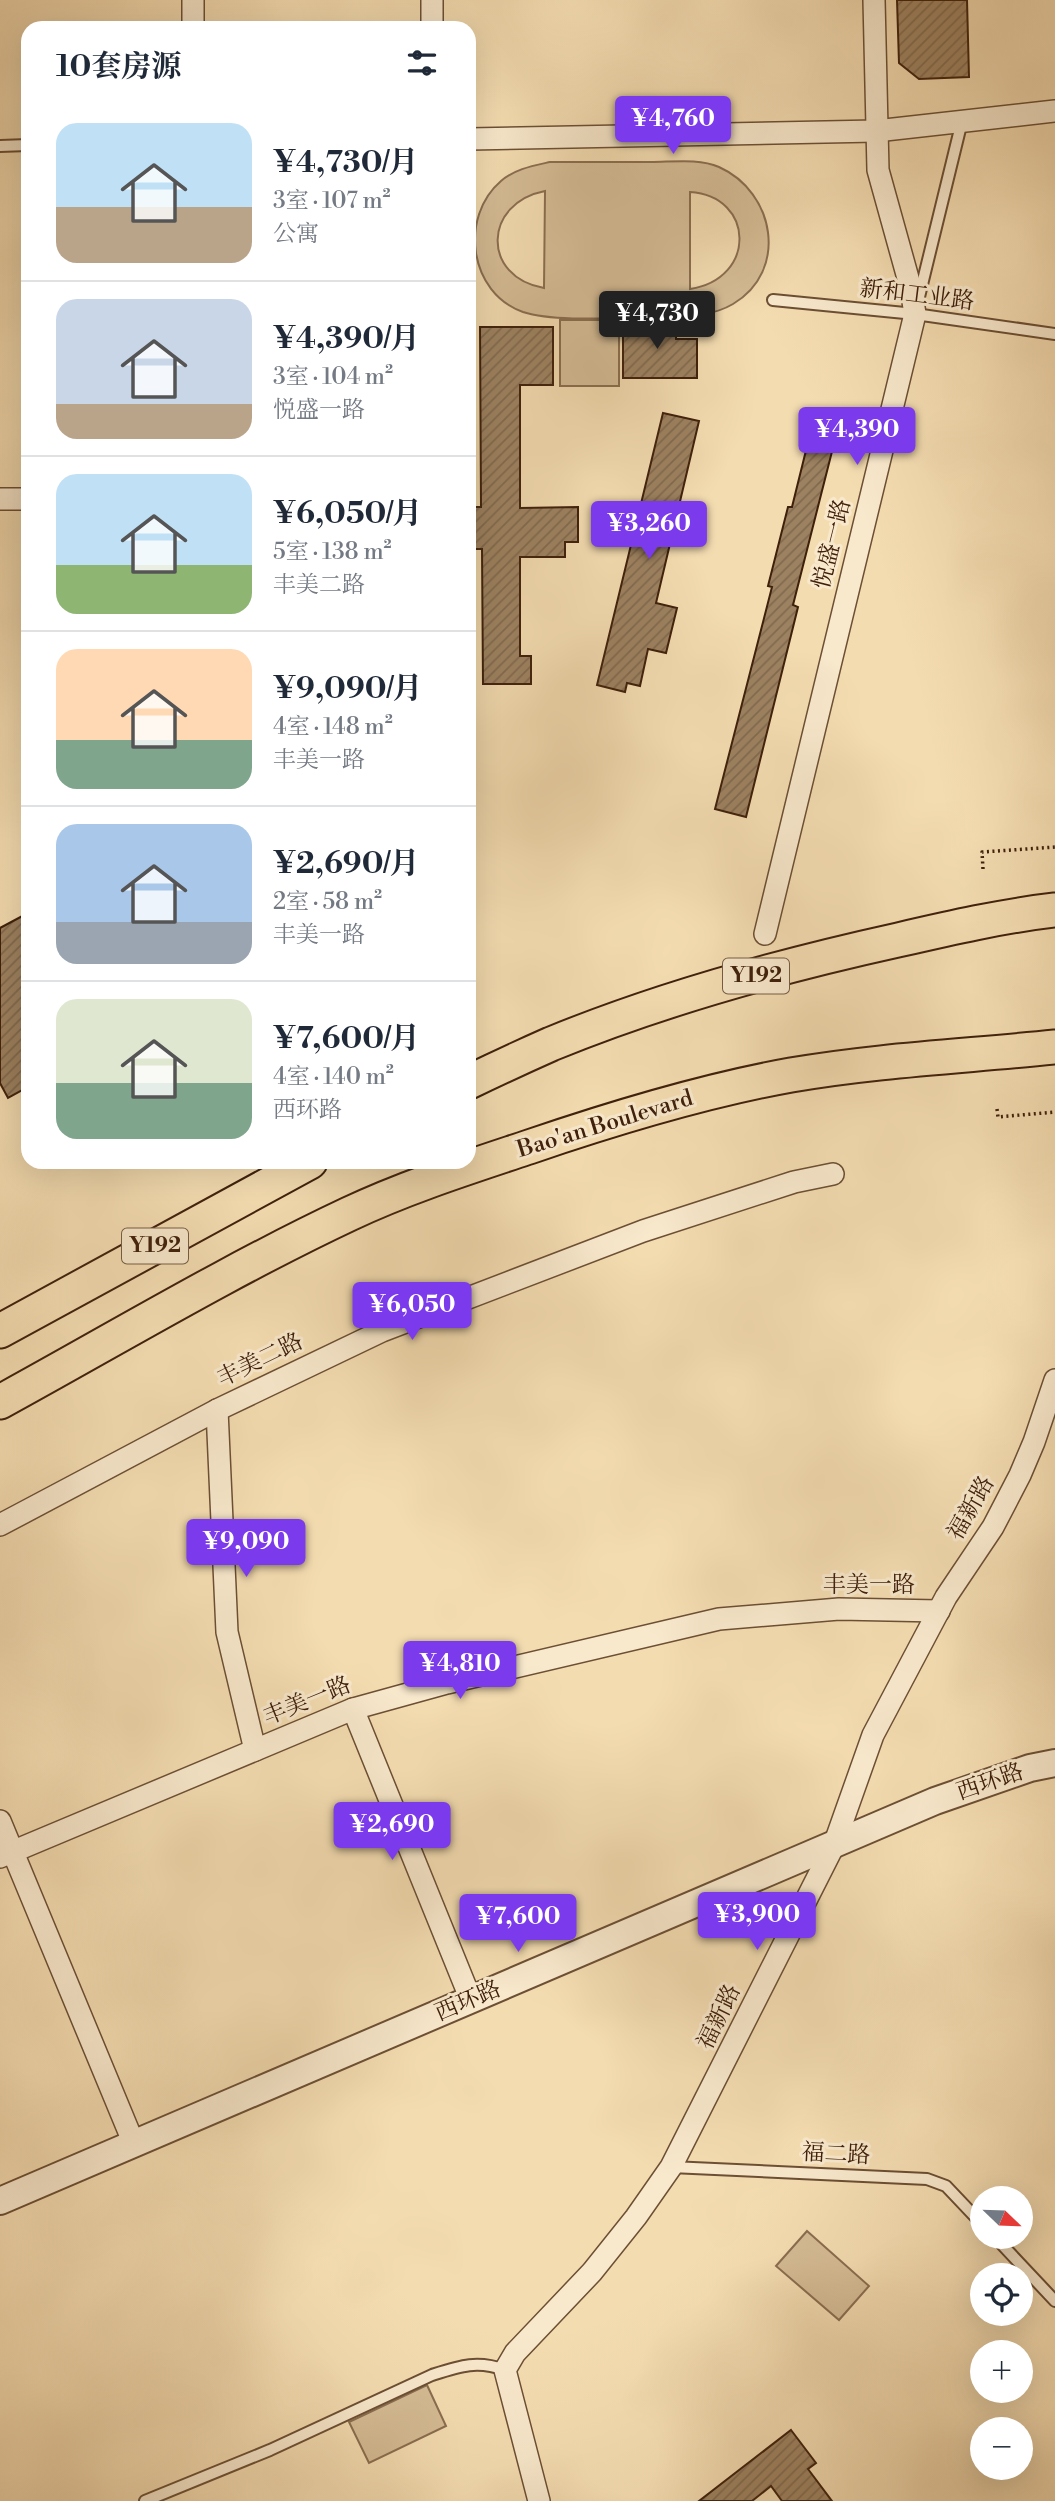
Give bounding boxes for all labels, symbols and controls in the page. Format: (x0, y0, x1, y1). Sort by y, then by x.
icon: filters (403, 44, 441, 82)
text: 10套房源 (56, 48, 181, 86)
pin: ¥4,760 (616, 96, 730, 156)
text: ¥4,760 (631, 105, 715, 133)
text: ¥4,730/月 (273, 144, 418, 182)
icon: home (112, 151, 196, 235)
text: 3室 · 107 m² (273, 187, 391, 215)
text: 公寓 (273, 220, 319, 248)
street label: 新和工业路 (858, 274, 976, 316)
pin: ¥4,730 (600, 292, 714, 351)
text: ¥4,730 (615, 300, 699, 328)
text: ¥4,390/月 (273, 320, 420, 358)
icon: home (112, 327, 196, 411)
text: 3室 · 104 m² (273, 363, 393, 391)
text: 悦盛一路 (273, 396, 365, 424)
pin: ¥4,390 (800, 407, 914, 467)
text: ¥4,390 (814, 416, 900, 444)
text: ¥6,050/月 (273, 495, 422, 533)
street label: 悦盛一路 (807, 496, 857, 592)
icon: home (112, 502, 196, 586)
pin: ¥3,260 (592, 502, 706, 561)
text: ¥3,260 (607, 510, 691, 538)
text: 5室 · 138 m² (273, 538, 392, 566)
text: 丰美二路 (273, 571, 365, 599)
text: ¥9,090/月 (273, 670, 422, 708)
icon: home (112, 677, 196, 761)
text: 4室 · 148 m² (273, 713, 393, 741)
text: 丰美一路 (273, 746, 365, 774)
text: ¥2,690/月 (273, 845, 419, 883)
icon: home (112, 852, 196, 936)
text: 2室 · 58 m² (273, 888, 382, 916)
text: 丰美一路 (273, 921, 365, 949)
road number: Y192 (723, 958, 789, 993)
text: ¥7,600/月 (273, 1020, 420, 1058)
icon: home (112, 1027, 196, 1111)
text: 4室 · 140 m² (273, 1063, 394, 1091)
street label: Bao'an Boulevard (513, 1084, 696, 1164)
text: 西环路 (273, 1096, 342, 1124)
road number: Y192 (122, 1228, 188, 1264)
pin: ¥6,050 (355, 1282, 469, 1342)
text: ¥6,050 (369, 1291, 455, 1319)
street label: 丰美二路 (213, 1327, 307, 1393)
street label: 福新路 (942, 1471, 1000, 1545)
pin: ¥9,090 (189, 1520, 303, 1579)
text: ¥9,090 (202, 1528, 290, 1556)
street label: 丰美一路 (823, 1571, 915, 1599)
pin: ¥4,810 (403, 1642, 517, 1701)
text: ¥4,810 (419, 1650, 501, 1678)
street label: 丰美一路 (259, 1671, 355, 1731)
street label: 西环路 (953, 1758, 1027, 1806)
pin: ¥2,690 (335, 1802, 449, 1862)
text: ¥2,690 (350, 1811, 434, 1839)
pin: ¥3,900 (700, 1892, 814, 1952)
pin: ¥7,600 (461, 1895, 575, 1954)
text: ¥3,900 (714, 1901, 800, 1929)
text: ¥7,600 (475, 1903, 561, 1931)
street label: 西环路 (431, 1975, 505, 2027)
street label: 福新路 (691, 1980, 747, 2054)
street label: 福二路 (801, 2138, 871, 2170)
north arrow (970, 2186, 1032, 2249)
map controls (970, 2186, 1033, 2480)
button: locate (970, 2263, 1033, 2326)
button: + (970, 2340, 1033, 2403)
button: − (970, 2417, 1033, 2480)

